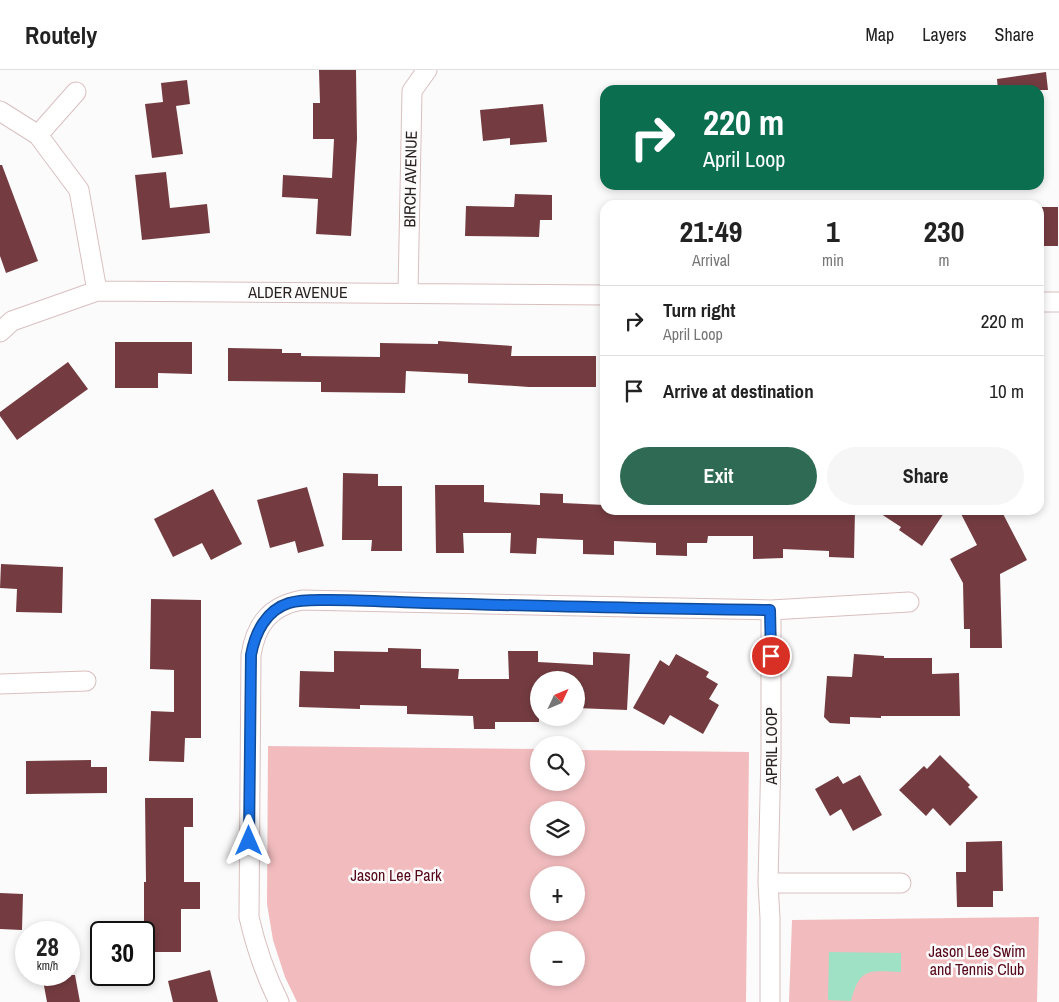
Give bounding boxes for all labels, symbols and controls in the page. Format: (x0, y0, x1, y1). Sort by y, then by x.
text: Routely (25, 19, 97, 51)
text: Map (866, 22, 894, 47)
text: Layers (922, 22, 967, 47)
text: Share (995, 22, 1034, 47)
text: 220 m (703, 99, 784, 146)
icon: right (620, 105, 685, 170)
street label: BIRCH AVENUE (398, 130, 422, 228)
text: April Loop (703, 144, 785, 174)
text: 21:49 (680, 211, 742, 251)
text: 1 (826, 211, 840, 251)
text: 230 (923, 211, 964, 251)
text: Arrival (692, 249, 730, 271)
text: min (822, 249, 844, 271)
text: m (938, 249, 949, 271)
street label: ALDER AVENUE (247, 281, 348, 303)
text: Turn right (663, 297, 735, 323)
icon: right (620, 307, 648, 335)
text: 220 m (981, 308, 1024, 334)
text: April Loop (663, 323, 723, 345)
icon: arrive (620, 377, 648, 405)
text: Arrive at destination (663, 378, 814, 404)
text: 10 m (989, 378, 1024, 404)
button: Exit (620, 447, 817, 505)
button: Share (827, 447, 1024, 505)
pin (750, 635, 792, 677)
icon: arrive (757, 642, 785, 670)
north arrow (530, 671, 585, 726)
map controls (530, 671, 585, 986)
street label: APRIL LOOP (760, 707, 782, 786)
button: search (530, 736, 585, 791)
button: layers (530, 801, 585, 856)
position arrow (222, 814, 274, 866)
park label: Jason Lee Park (350, 864, 442, 886)
button: + (530, 866, 585, 921)
speed limit sign: 30 (90, 921, 155, 986)
text: 28 (36, 930, 59, 964)
button: − (530, 931, 585, 986)
park label: Jason Lee Swim and Tennis Club (929, 940, 1026, 980)
text: km/h (37, 958, 58, 974)

